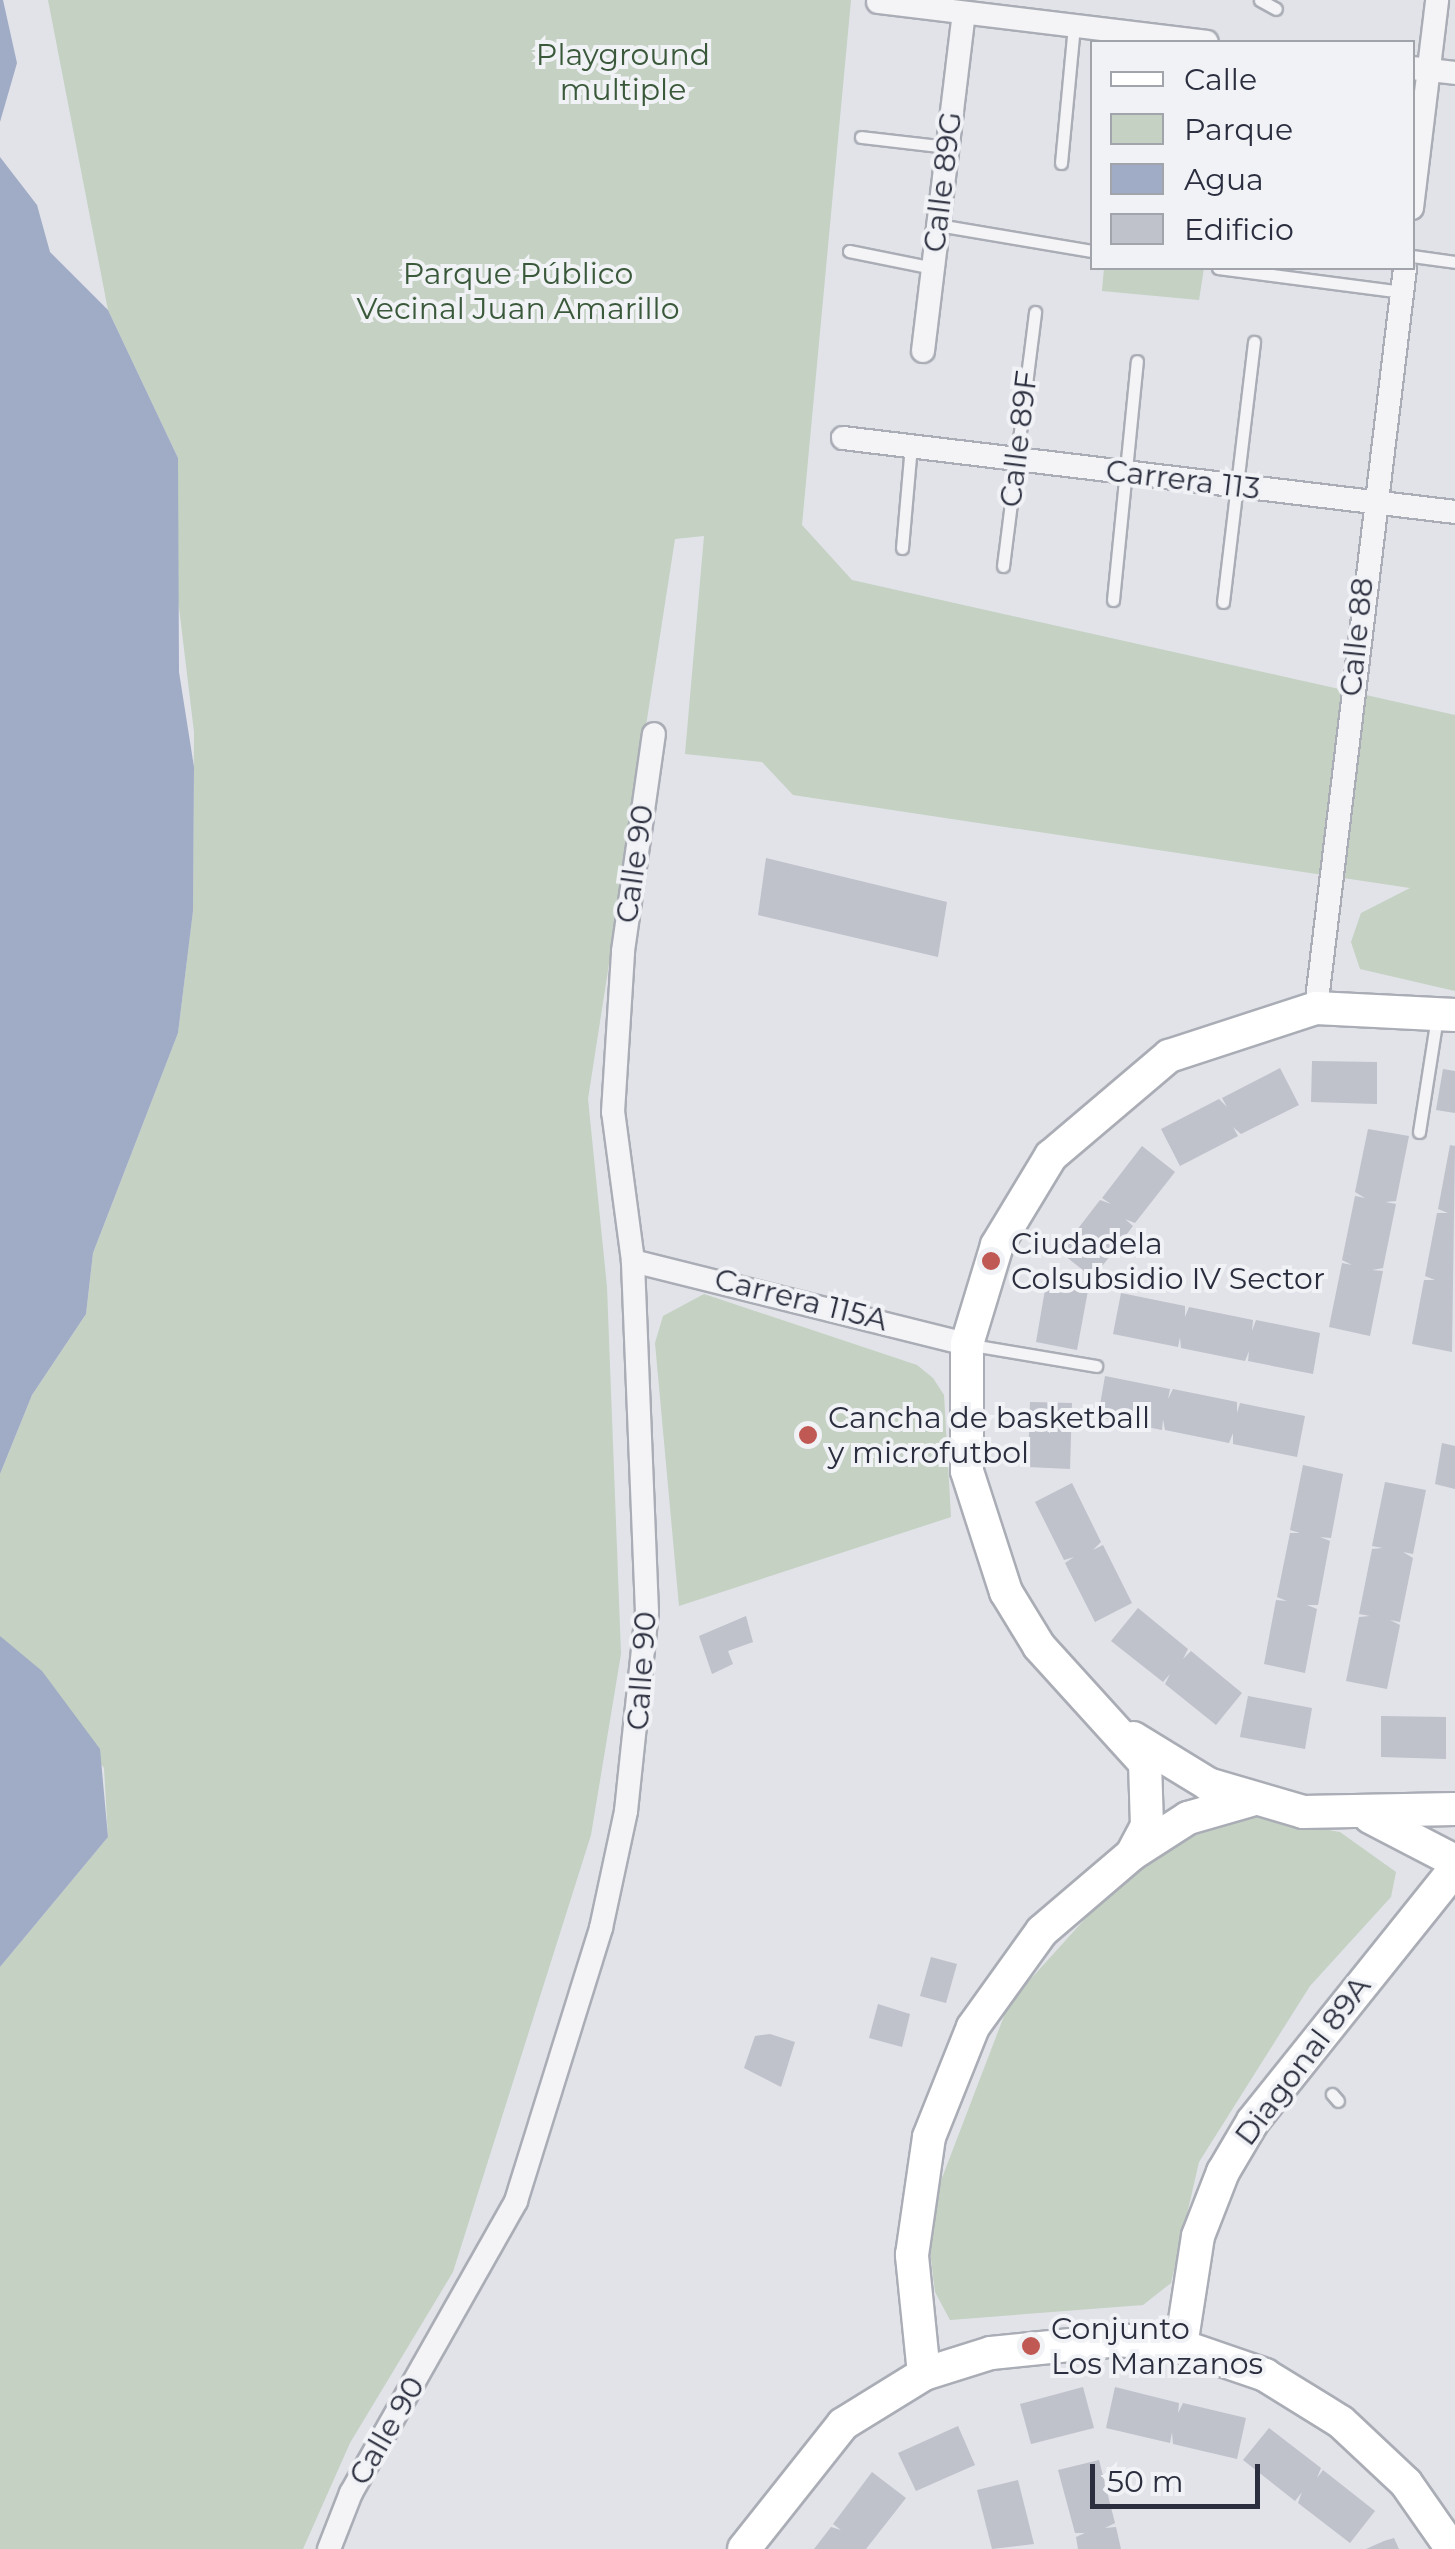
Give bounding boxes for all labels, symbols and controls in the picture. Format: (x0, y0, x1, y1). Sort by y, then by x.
park label: Playground multiple (536, 37, 710, 108)
legend (1090, 40, 1415, 270)
text: Calle (1184, 61, 1257, 98)
street label: Calle 89G (917, 110, 969, 254)
text: Parque (1184, 111, 1293, 148)
text: Agua (1184, 161, 1264, 198)
text: Edificio (1184, 211, 1294, 248)
park label: Parque Público Vecinal Juan Amarillo (357, 256, 679, 326)
street label: Calle 89F (993, 369, 1045, 509)
street label: Carrera 113 (1104, 453, 1262, 507)
street label: Calle 88 (1333, 576, 1381, 698)
street label: Calle 90 (609, 803, 661, 925)
place label: Ciudadela Colsubsidio IV Sector (1011, 1226, 1325, 1296)
marker: Ciudadela Colsubsidio IV Sector (980, 1250, 1002, 1272)
street label: Carrera 115A (711, 1261, 891, 1339)
place label: Cancha de basketball y microfutbol (828, 1400, 1150, 1470)
marker: Cancha de basketball y microfutbol (797, 1424, 819, 1446)
street label: Calle 90 (620, 1610, 664, 1732)
street label: Diagonal 89A (1228, 1969, 1378, 2153)
place label: Conjunto Los Manzanos (1051, 2311, 1263, 2382)
marker: Conjunto Los Manzanos (1020, 2335, 1042, 2357)
street label: Calle 90 (342, 2370, 432, 2492)
scale bar (1095, 2444, 1265, 2506)
text: 50 m (1107, 2463, 1184, 2500)

